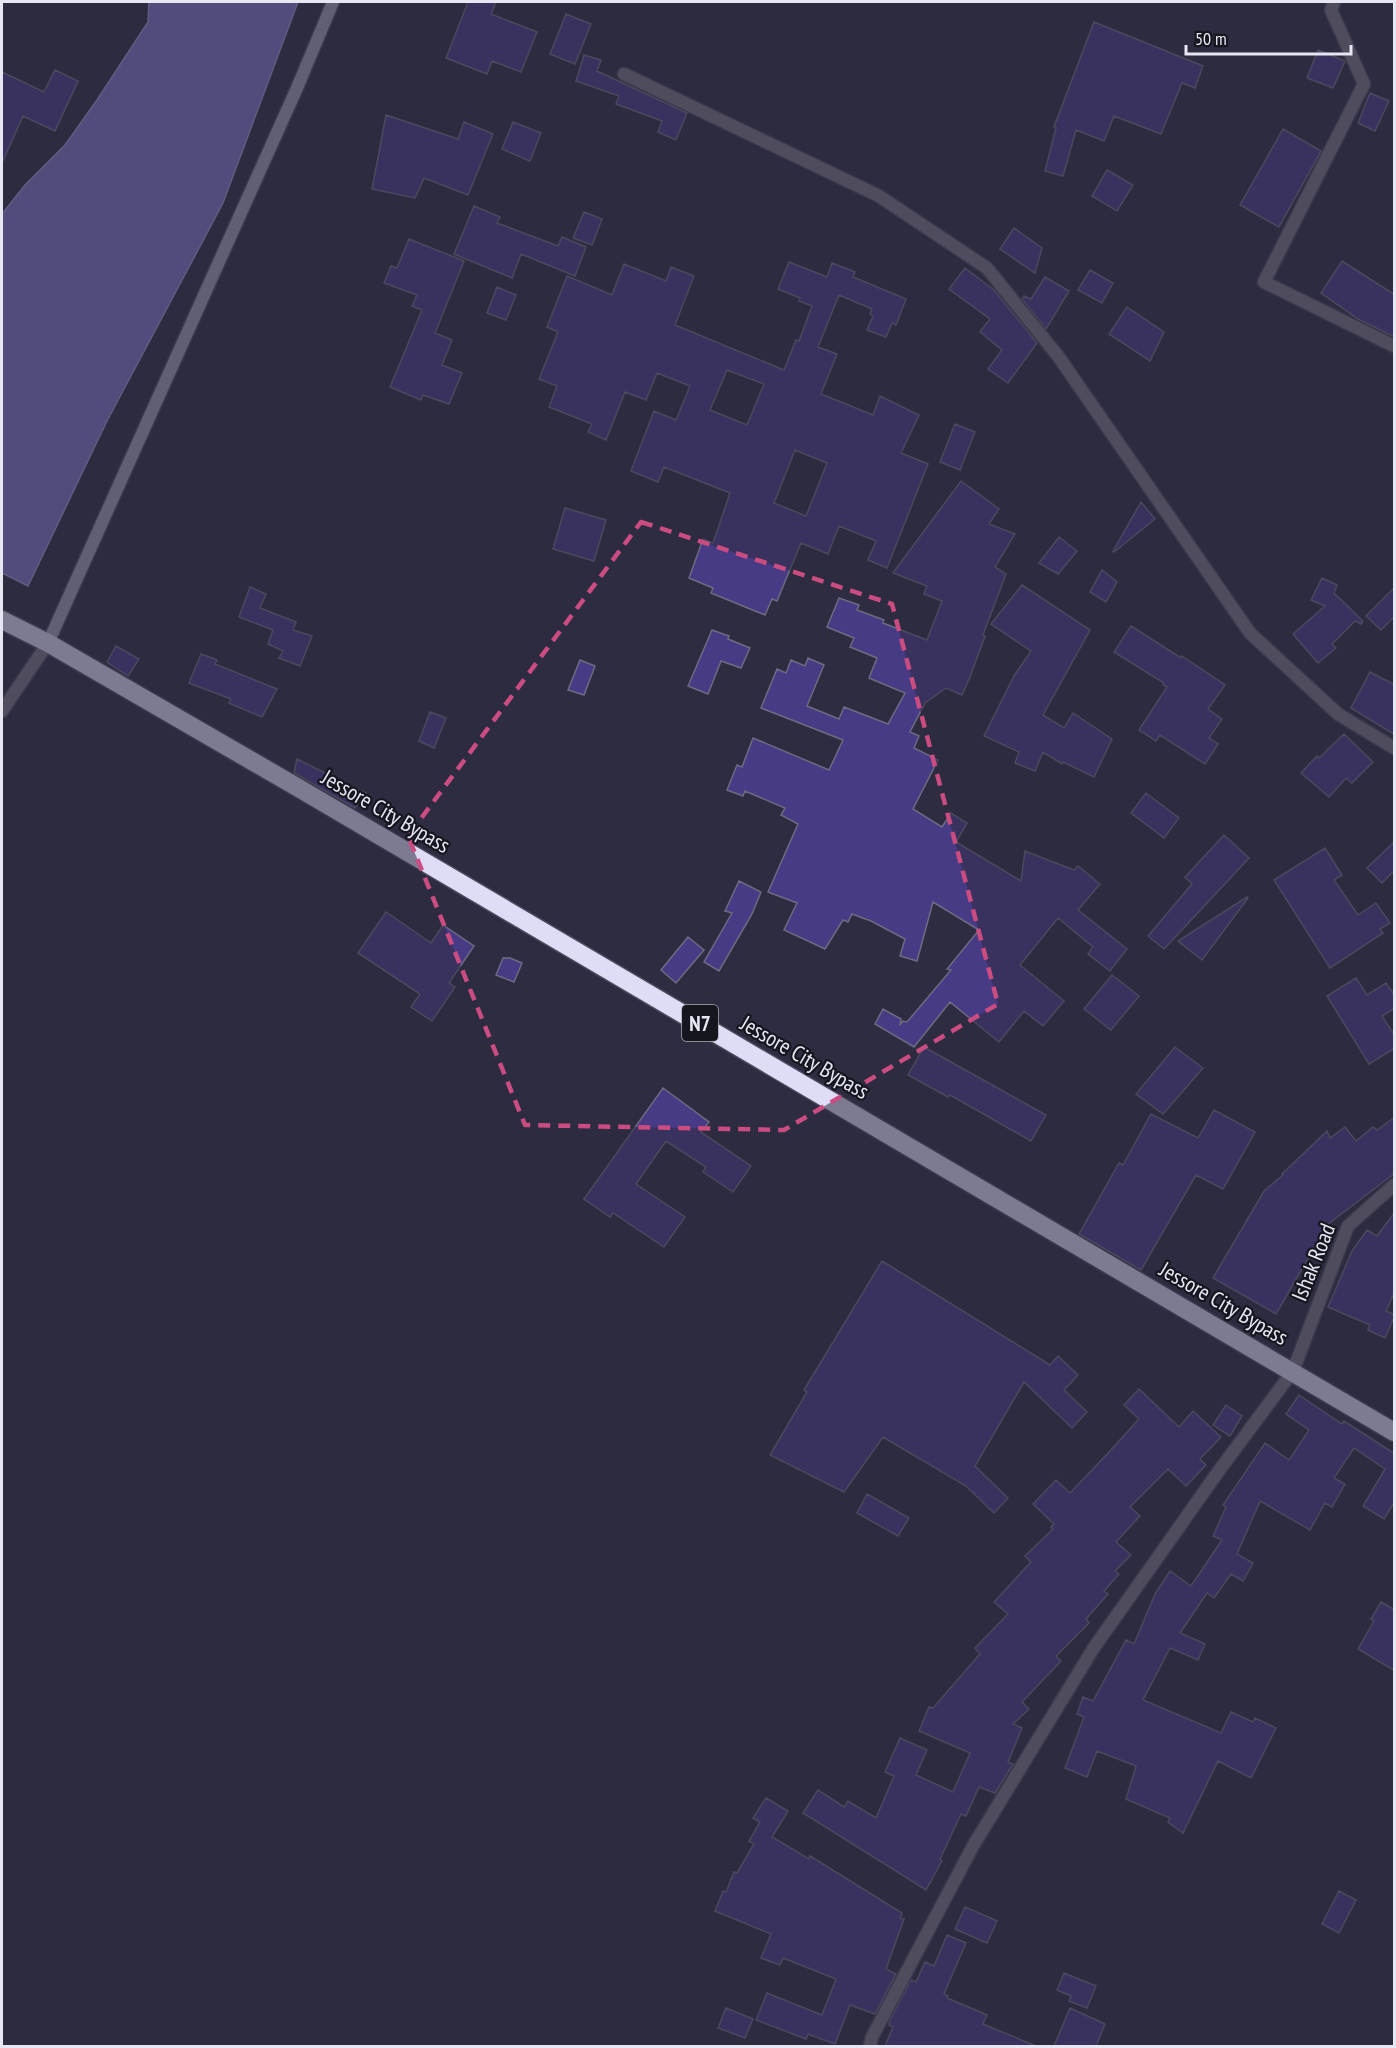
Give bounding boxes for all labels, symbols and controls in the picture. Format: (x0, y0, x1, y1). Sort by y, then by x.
scale bar (1186, 18, 1351, 56)
text: 50 m (1195, 27, 1227, 50)
street label: Jessore City Bypass (316, 763, 455, 859)
road number: N7 (682, 1005, 718, 1041)
street label: Jessore City Bypass (735, 1009, 874, 1105)
street label: Ishak Road (1285, 1219, 1341, 1305)
street label: Jessore City Bypass (1154, 1255, 1293, 1351)

